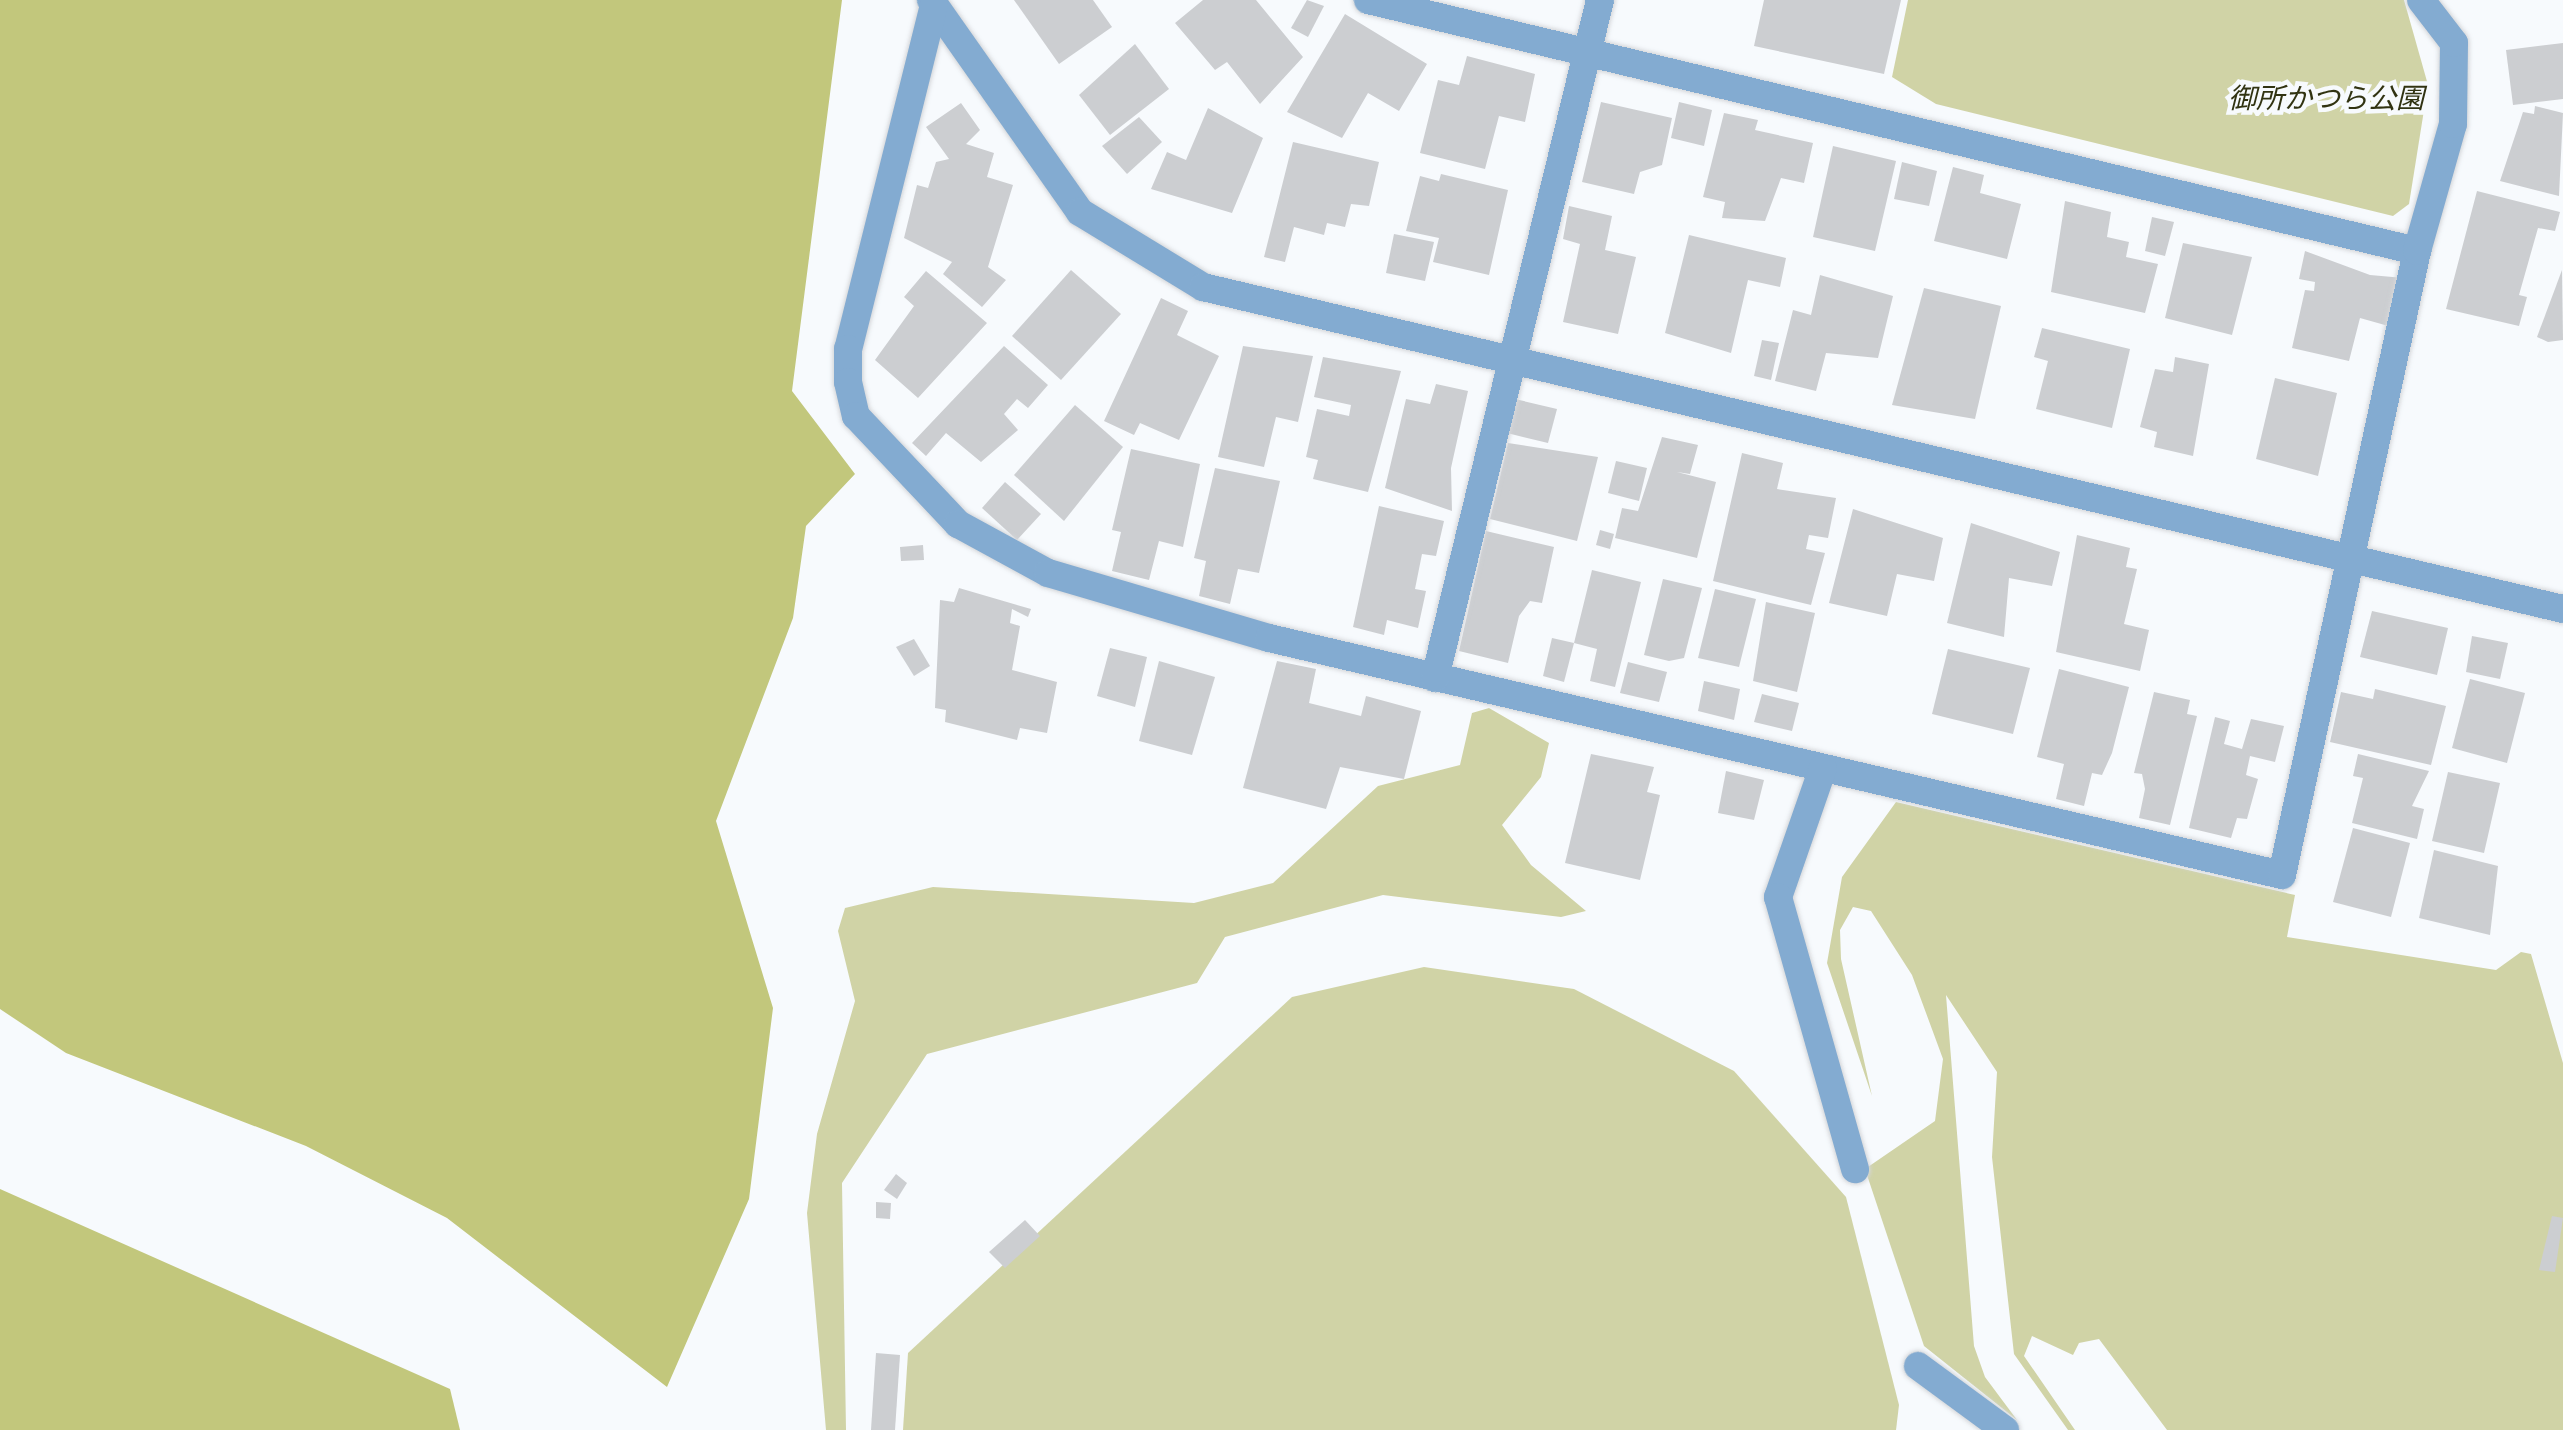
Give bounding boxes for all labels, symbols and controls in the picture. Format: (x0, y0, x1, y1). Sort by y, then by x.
park label: 御所かつら公園 (2228, 81, 2424, 115)

